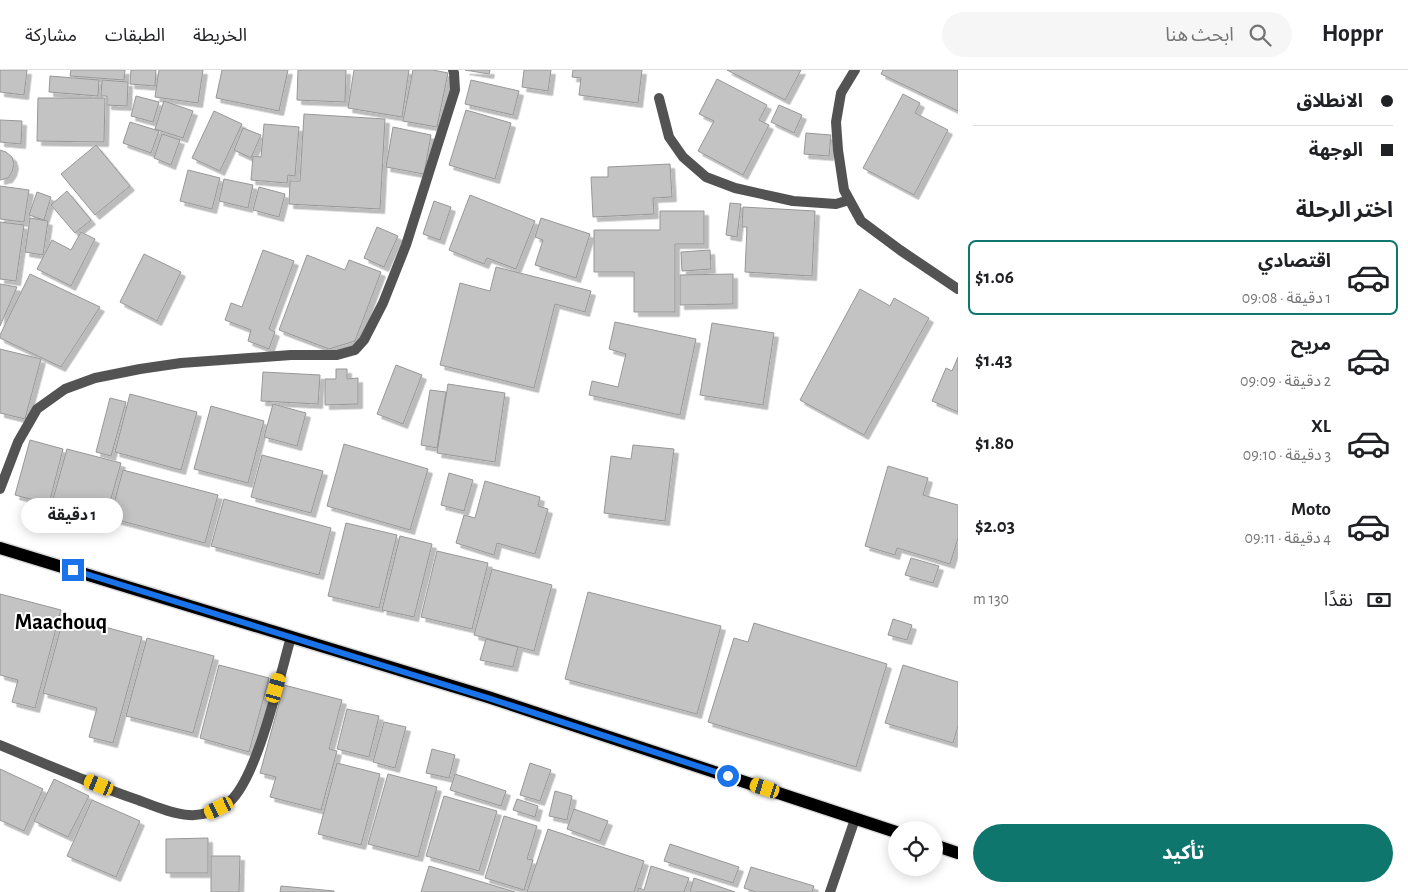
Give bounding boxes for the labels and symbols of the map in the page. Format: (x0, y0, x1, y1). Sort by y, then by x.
callout: 1 دقيقة (22, 498, 124, 532)
route end (62, 559, 84, 581)
district label: Maachouq (15, 611, 107, 633)
car (264, 672, 287, 704)
route start (717, 765, 739, 787)
car (82, 772, 115, 798)
car (748, 776, 781, 800)
car (202, 795, 235, 821)

